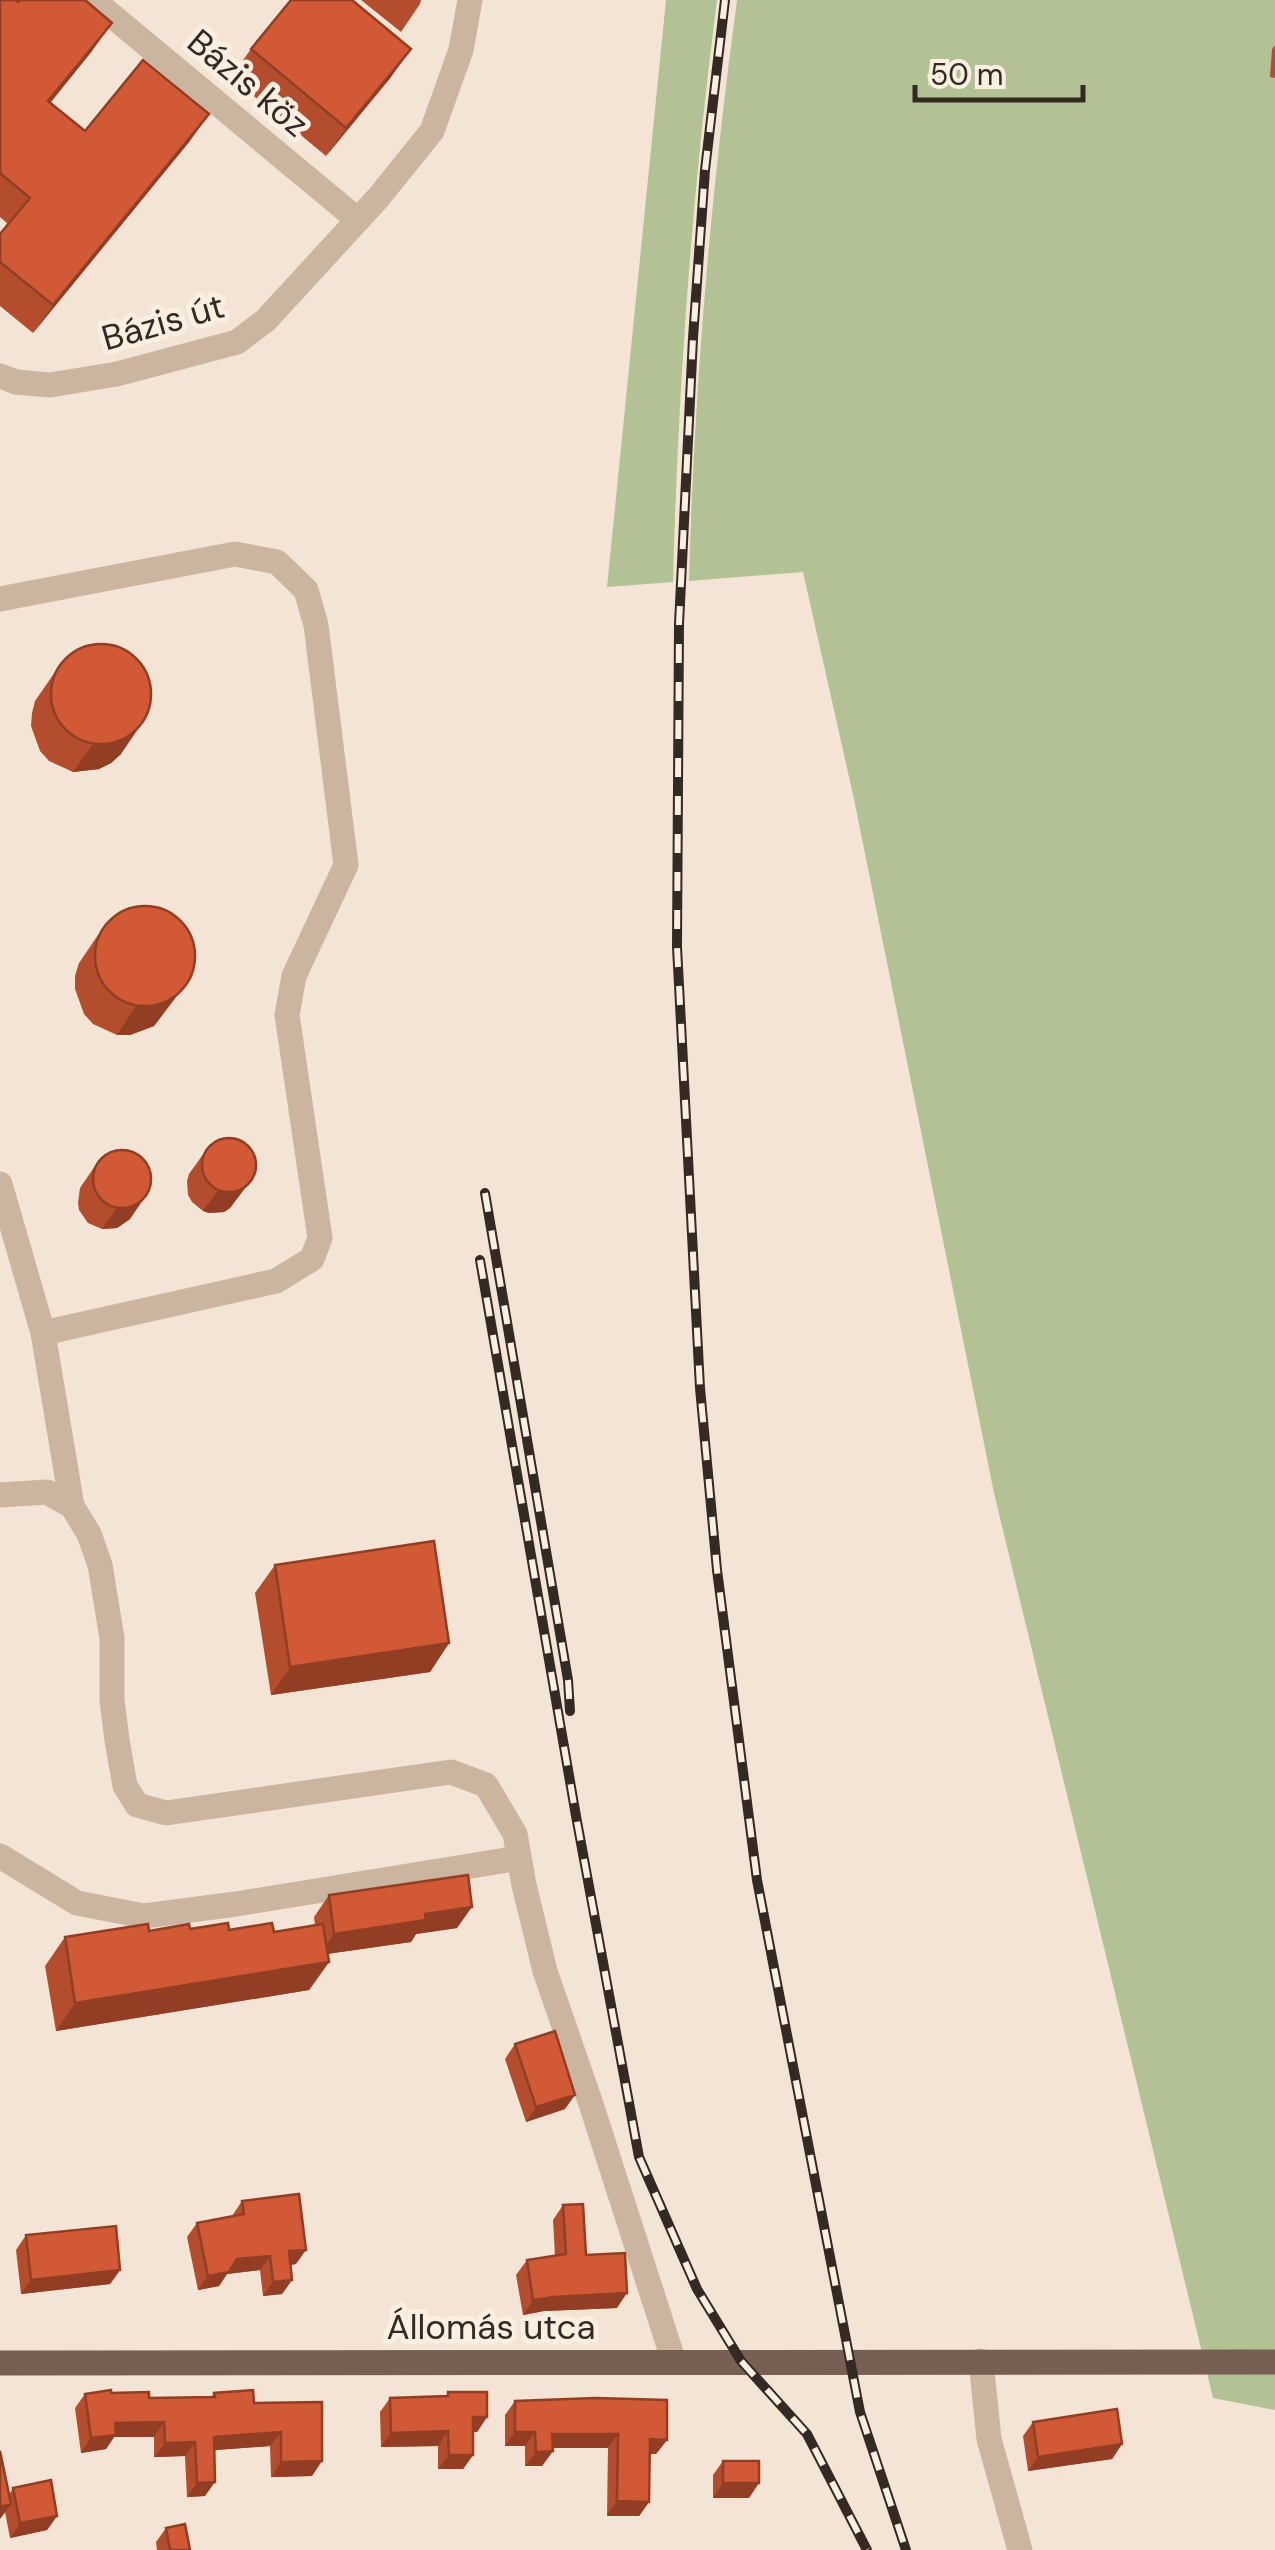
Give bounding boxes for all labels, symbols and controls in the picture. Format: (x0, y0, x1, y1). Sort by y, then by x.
street label: Bázis köz (178, 19, 318, 147)
scale bar (915, 40, 1082, 102)
text: 50 m (930, 55, 1004, 94)
street label: Bázis út (96, 283, 230, 361)
street label: Állomás utca (386, 2304, 596, 2350)

